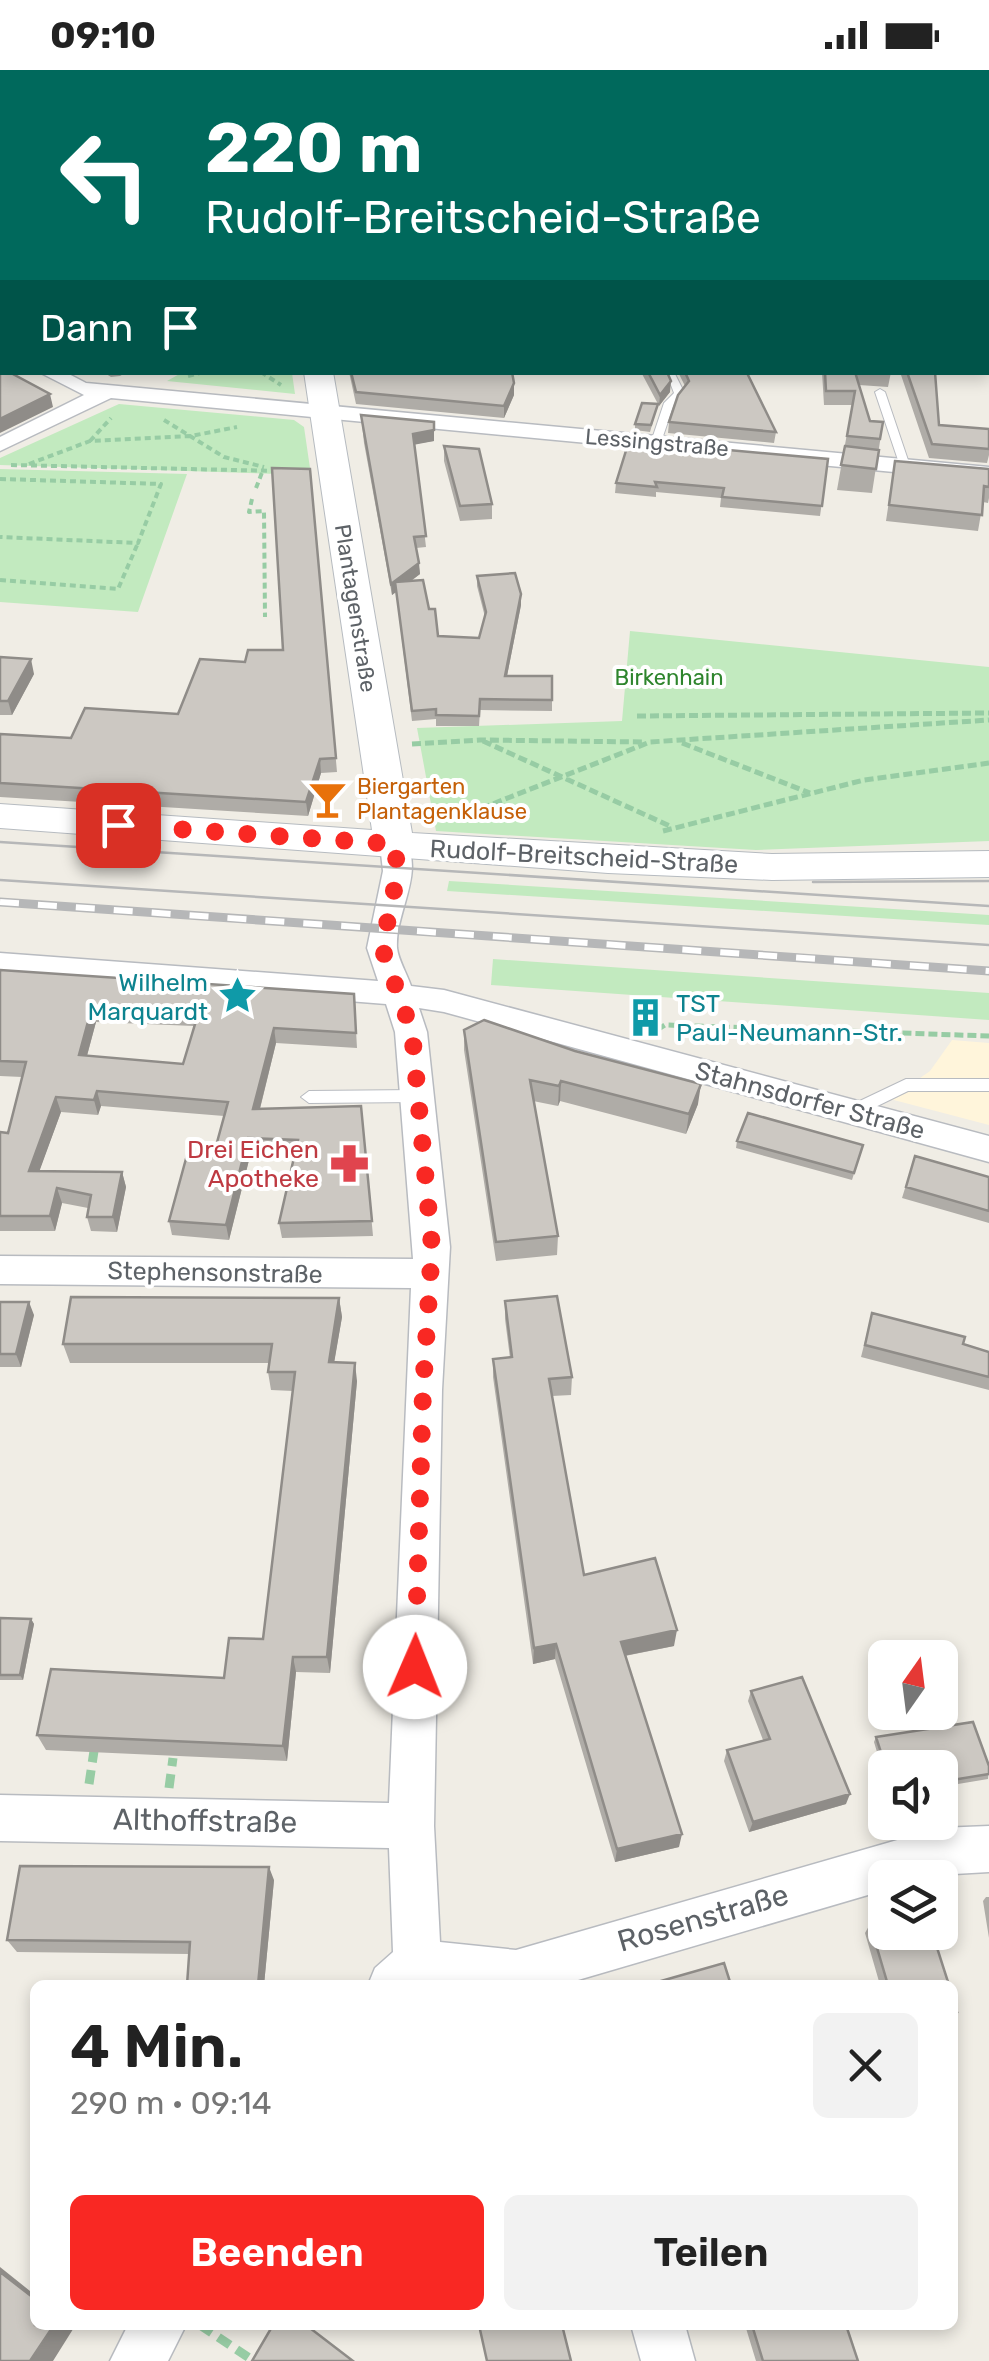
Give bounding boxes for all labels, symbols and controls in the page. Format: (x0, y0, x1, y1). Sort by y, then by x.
text: 09:10 (50, 12, 156, 58)
text: 220 m (205, 107, 423, 190)
icon: left (40, 110, 170, 240)
text: Rudolf-Breitscheid-Straße (205, 191, 761, 244)
icon: arrive (153, 300, 208, 355)
text: Dann (40, 305, 133, 351)
street label: Lessingstraße (584, 423, 730, 462)
street label: Plantagenstraße (329, 522, 382, 694)
park label: Birkenhain (614, 664, 724, 691)
place label: Biergarten Plantagenklause (357, 773, 527, 825)
bar icon: Biergarten Plantagenklause (306, 778, 348, 820)
pin (76, 783, 161, 868)
icon: arrive (91, 798, 146, 853)
street label: Rudolf-Breitscheid-Straße (429, 834, 739, 879)
place label: Wilhelm Marquardt (87, 968, 208, 1026)
place icon: Wilhelm Marquardt (217, 975, 259, 1017)
place label: TST Paul-Neumann-Str. (676, 989, 903, 1047)
building icon: TST Paul-Neumann-Str. (625, 996, 667, 1038)
street label: Stahnsdorfer Straße (692, 1056, 928, 1145)
place label: Drei Eichen Apotheke (187, 1135, 319, 1193)
pharmacy icon: Drei Eichen Apotheke (328, 1142, 370, 1184)
street label: Stephensonstraße (107, 1256, 323, 1289)
position arrow (363, 1615, 467, 1719)
north arrow (868, 1640, 958, 1730)
map controls (868, 1640, 958, 1950)
button: sound (868, 1750, 958, 1840)
street label: Althoffstraße (113, 1801, 297, 1841)
button: layers (868, 1860, 958, 1950)
street label: Rosenstraße (613, 1876, 793, 1960)
text: 4 Min. (70, 2011, 243, 2082)
button: close (813, 2013, 918, 2118)
text: 290 m · 09:14 (70, 2084, 272, 2122)
button: Beenden (70, 2195, 484, 2310)
button: Teilen (504, 2195, 918, 2310)

